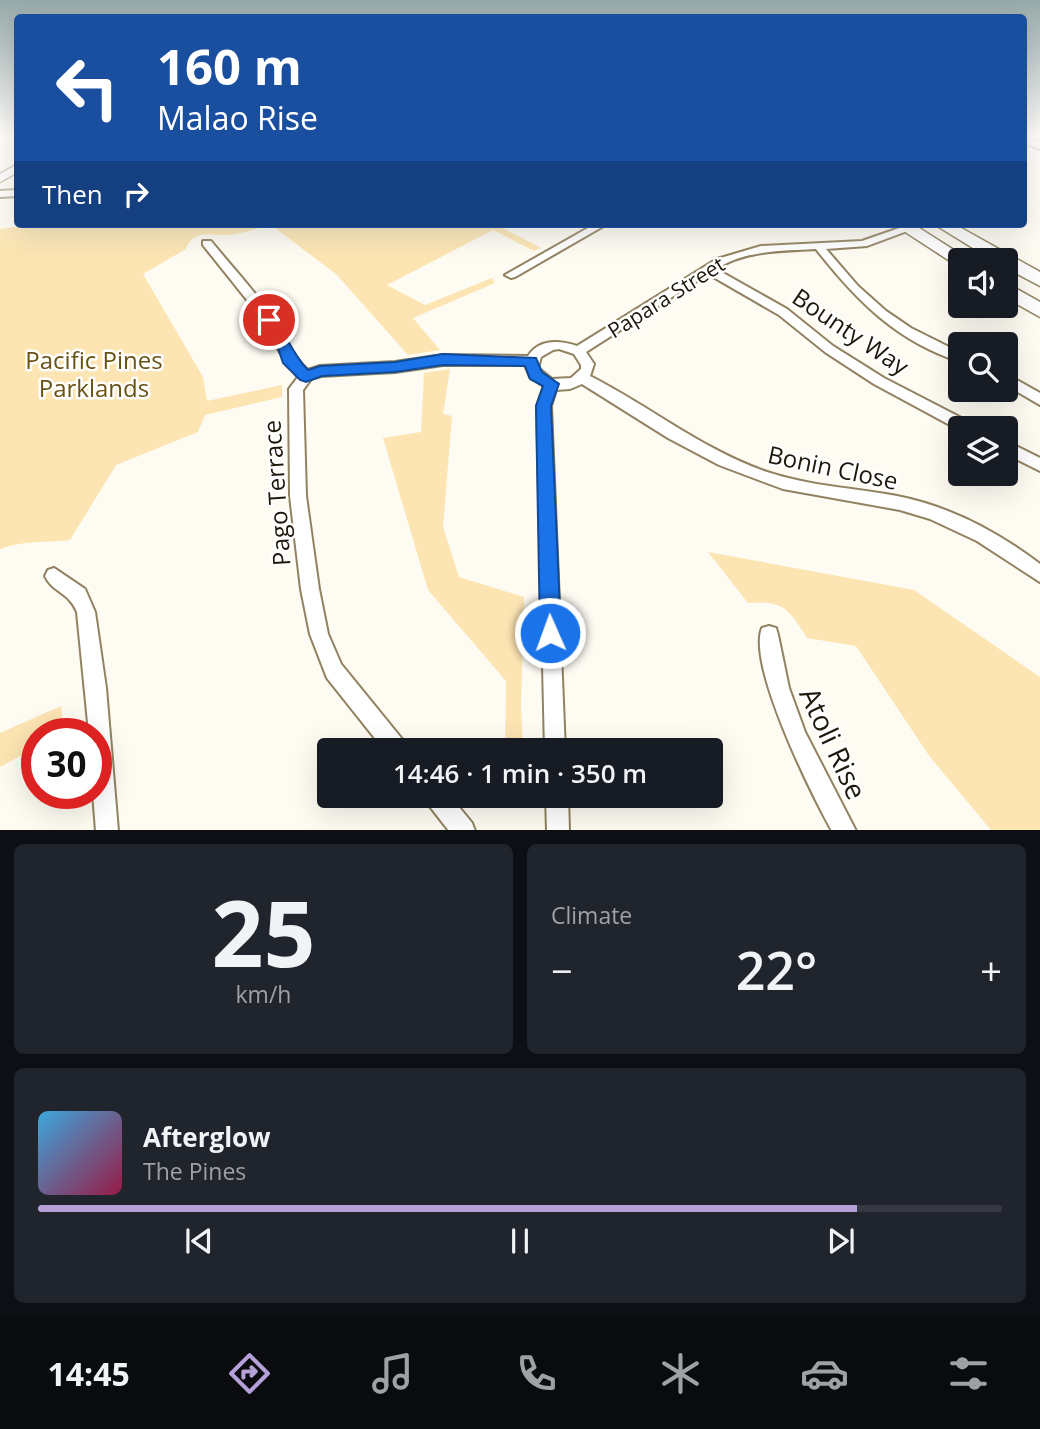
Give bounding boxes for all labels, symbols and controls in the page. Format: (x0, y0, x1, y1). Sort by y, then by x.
text: 160 m (157, 33, 302, 99)
icon: left (42, 42, 133, 133)
text: Malao Rise (157, 96, 318, 139)
icon: right (117, 175, 155, 213)
text: Then (42, 176, 103, 212)
map controls (948, 248, 1018, 486)
button: sound (948, 248, 1018, 318)
street label: Papara Street (602, 250, 730, 344)
street label: Bounty Way (786, 280, 916, 383)
pin (239, 290, 299, 350)
icon: arrive (250, 301, 288, 339)
button: search (948, 332, 1018, 402)
park label: Pacific Pines Parklands (25, 343, 163, 404)
button: layers (948, 416, 1018, 486)
street label: Pago Terrace (254, 419, 298, 567)
street label: Bonin Close (765, 437, 901, 497)
position arrow (513, 596, 587, 670)
street label: Atoli Rise (792, 681, 876, 805)
speed limit sign: 30 (21, 718, 112, 809)
text: 14:46 · 1 min · 350 m (393, 755, 647, 791)
text: 25 (211, 870, 316, 994)
text: Climate (551, 899, 632, 931)
text: 22° (736, 934, 817, 1005)
text: − (551, 944, 573, 996)
text: + (980, 944, 1002, 996)
text: km/h (236, 978, 291, 1010)
text: Afterglow (143, 1119, 270, 1155)
text: The Pines (143, 1155, 246, 1187)
icon: previous (180, 1222, 218, 1260)
icon: pause (501, 1222, 539, 1260)
icon: next (822, 1222, 860, 1260)
icon: directions (225, 1349, 274, 1398)
icon: music (368, 1349, 417, 1398)
icon: phone (512, 1349, 561, 1398)
icon: climate (656, 1349, 705, 1398)
icon: car (800, 1349, 849, 1398)
icon: filters (944, 1349, 993, 1398)
text: 14:45 (47, 1352, 130, 1395)

